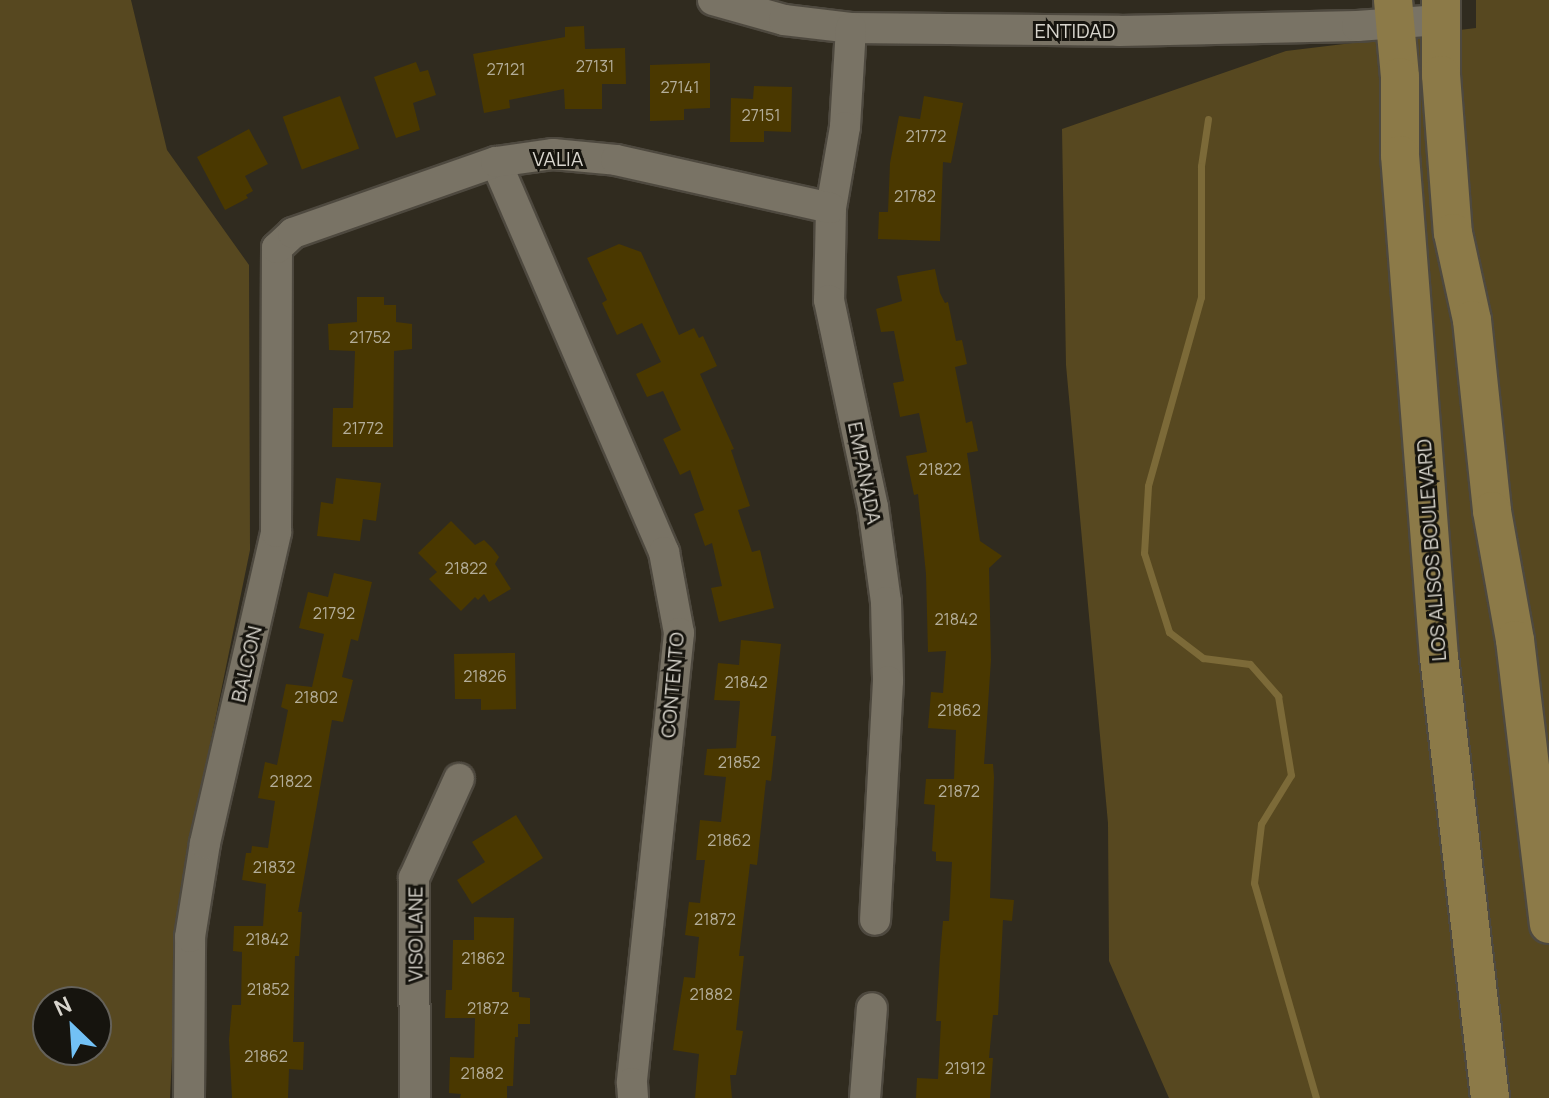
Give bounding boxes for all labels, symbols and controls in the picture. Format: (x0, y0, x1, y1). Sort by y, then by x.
street label: ENTIDAD (1035, 18, 1115, 42)
house number: 27131 (576, 56, 614, 76)
house number: 27121 (487, 59, 525, 79)
house number: 27141 (660, 77, 700, 97)
house number: 27151 (742, 105, 780, 125)
house number: 21772 (906, 126, 946, 146)
street label: VALIA (533, 146, 583, 170)
house number: 21782 (894, 186, 936, 206)
house number: 21752 (349, 327, 391, 347)
house number: 21772 (343, 418, 383, 438)
street label: EMPANADA (843, 420, 887, 526)
street label: LOS ALISOS BOULEVARD (1411, 438, 1451, 662)
house number: 21822 (919, 459, 961, 479)
house number: 21822 (445, 558, 487, 578)
house number: 21792 (313, 603, 355, 623)
house number: 21842 (934, 609, 978, 629)
street label: BALCON (226, 623, 266, 705)
street label: CONTENTO (655, 631, 689, 739)
house number: 21826 (463, 666, 507, 686)
house number: 21842 (724, 672, 768, 692)
house number: 21802 (294, 687, 338, 707)
house number: 21862 (937, 700, 981, 720)
house number: 21852 (718, 752, 760, 772)
house number: 21822 (270, 771, 312, 791)
house number: 21872 (938, 781, 980, 801)
house number: 21862 (707, 830, 751, 850)
house number: 21832 (253, 857, 295, 877)
street label: VISO LANE (403, 886, 427, 982)
house number: 21872 (694, 909, 736, 929)
house number: 21842 (245, 929, 289, 949)
house number: 21862 (461, 948, 505, 968)
house number: 21852 (247, 979, 289, 999)
house number: 21882 (689, 984, 733, 1004)
north arrow (32, 986, 112, 1066)
text: N (49, 989, 76, 1023)
house number: 21872 (467, 998, 509, 1018)
house number: 21862 (244, 1046, 288, 1066)
house number: 21912 (945, 1058, 985, 1078)
house number: 21882 (460, 1063, 504, 1083)

